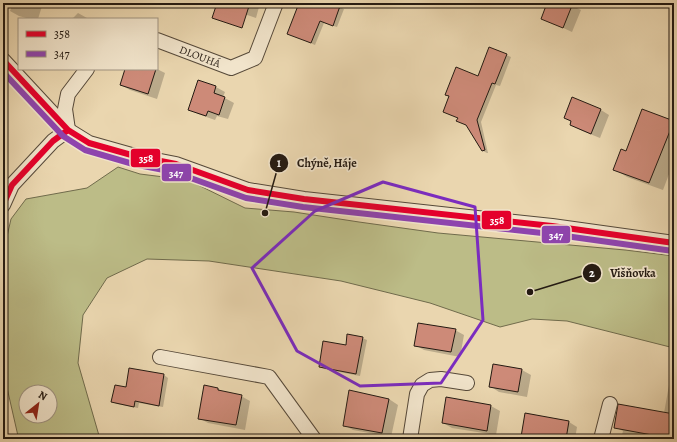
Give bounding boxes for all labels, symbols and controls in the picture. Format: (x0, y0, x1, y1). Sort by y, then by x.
legend (18, 18, 158, 70)
text: 358 (54, 26, 70, 42)
street label: DLOUHÁ (177, 42, 223, 71)
text: 347 (54, 46, 70, 62)
line badge: 358 (130, 148, 161, 168)
text: 358 (139, 151, 153, 166)
callout: Chýně, Háje (269, 151, 365, 175)
text: 1 (277, 155, 282, 171)
text: Chýně, Háje (297, 155, 357, 171)
line badge: 347 (161, 163, 192, 182)
text: 347 (169, 166, 184, 181)
line badge: 358 (481, 210, 512, 230)
text: 358 (490, 213, 504, 228)
line badge: 347 (541, 225, 571, 244)
text: 347 (549, 228, 564, 243)
callout: Višňovka (582, 261, 664, 285)
text: 2 (589, 265, 595, 281)
text: Višňovka (609, 265, 656, 281)
north arrow (18, 384, 58, 424)
text: N (36, 387, 50, 404)

